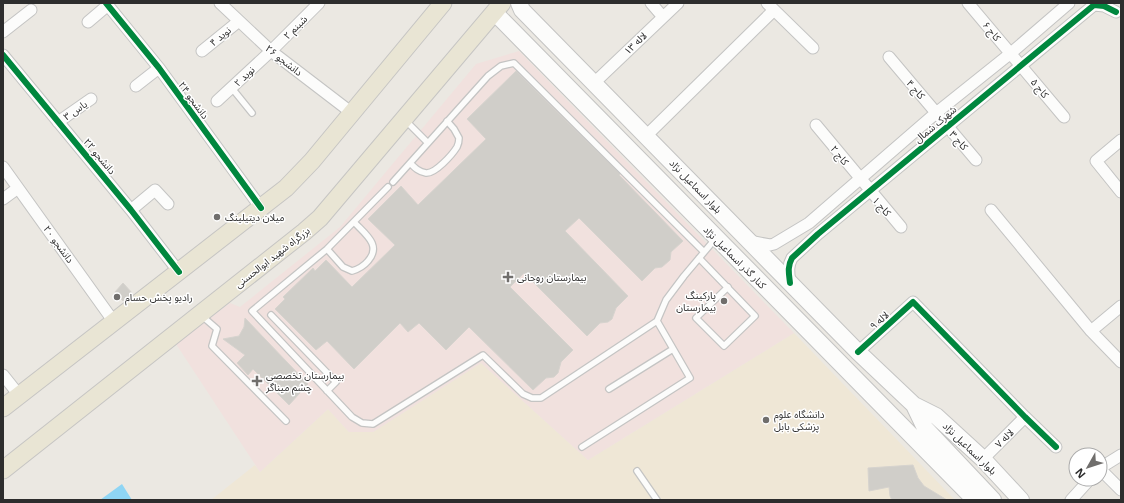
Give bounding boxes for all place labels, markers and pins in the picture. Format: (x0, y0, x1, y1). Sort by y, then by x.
place label: میلان دیتیلینگ (225, 210, 285, 224)
marker: میلان دیتیلینگ (212, 212, 222, 222)
place label: بیمارستان روحانی (517, 270, 587, 284)
marker: بیمارستان روحانی (502, 271, 514, 283)
place label: پارکینگ بیمارستان (676, 288, 716, 314)
place label: رادیو پخش حسام (125, 290, 193, 306)
marker: رادیو پخش حسام (112, 292, 122, 302)
marker: پارکینگ بیمارستان (719, 296, 729, 306)
place label: بیمارستان تخصصی چشم میناگر (265, 368, 344, 395)
marker: بیمارستان تخصصی چشم میناگر (251, 375, 263, 387)
place label: دانشگاه علوم پزشکی بابل (774, 407, 825, 433)
marker: دانشگاه علوم پزشکی بابل (761, 415, 771, 425)

